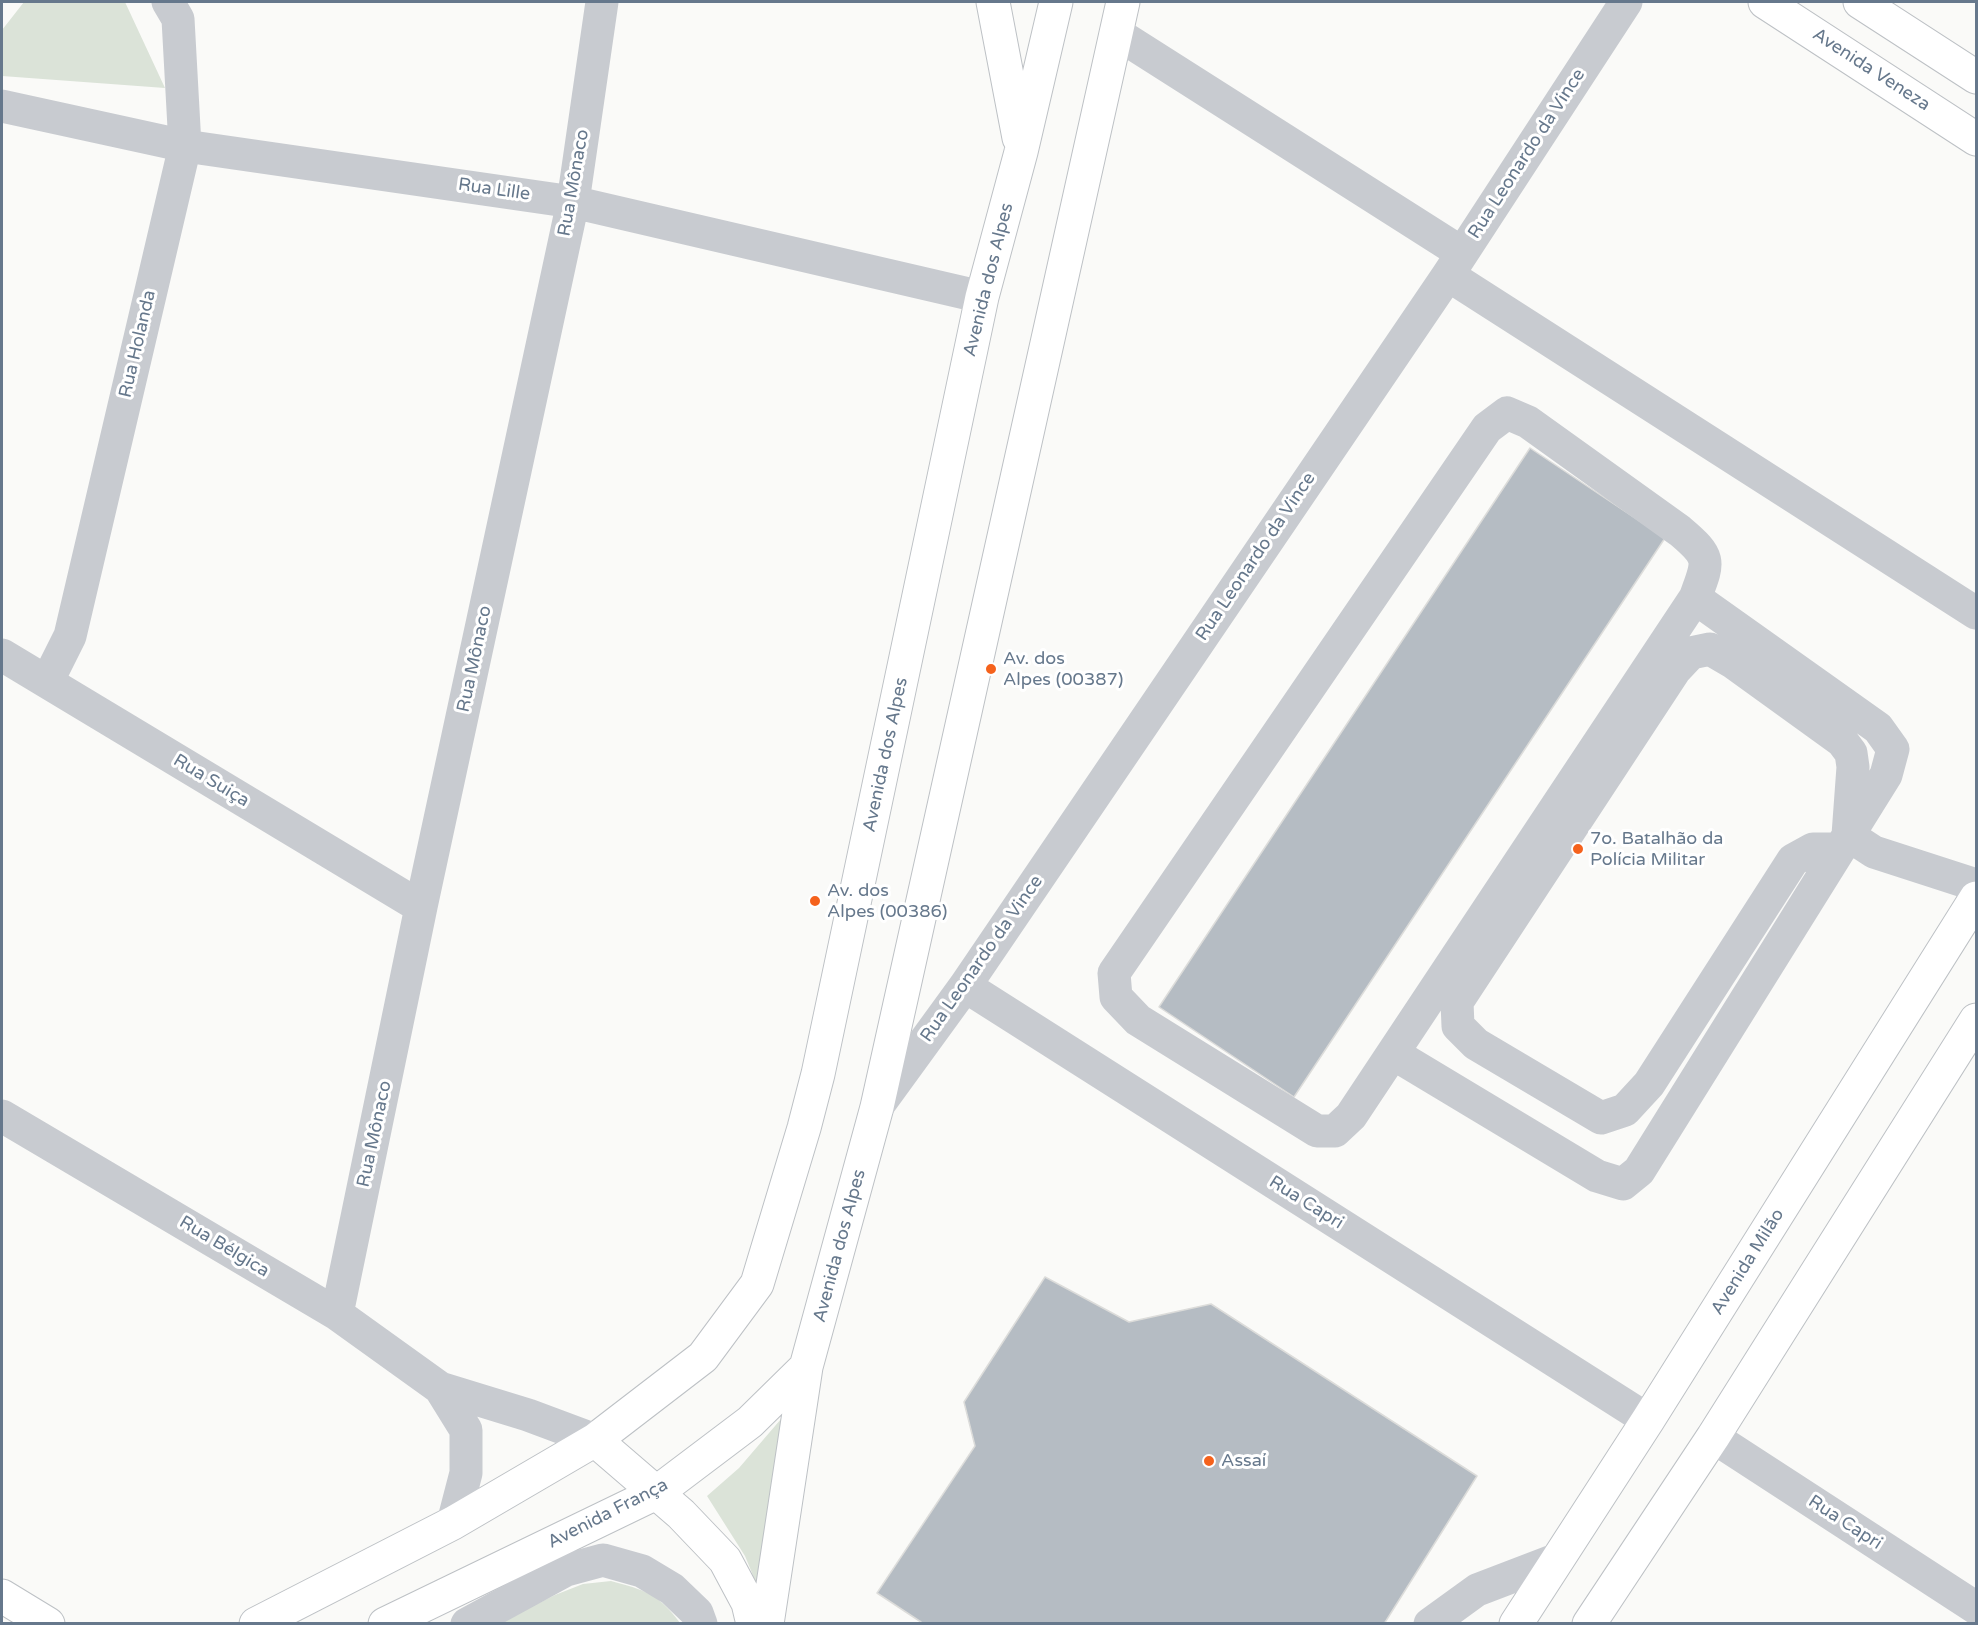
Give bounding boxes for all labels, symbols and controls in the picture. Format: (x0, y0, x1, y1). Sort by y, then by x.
street label: Avenida Veneza (1808, 24, 1934, 116)
street label: Rua Leonardo da Vince (1464, 65, 1590, 243)
street label: Rua Mônaco (554, 128, 594, 238)
street label: Rua Lille (457, 174, 531, 206)
street label: Avenida dos Alpes (959, 201, 1019, 359)
street label: Rua Holanda (115, 288, 161, 400)
street label: Rua Leonardo da Vince (1192, 469, 1320, 645)
street label: Rua Mônaco (453, 604, 497, 714)
place label: Av. dos Alpes (00387) (1003, 648, 1123, 690)
marker: Av. dos Alpes (00387) (984, 662, 998, 676)
street label: Avenida dos Alpes (859, 676, 913, 834)
street label: Rua Suiça (169, 750, 253, 812)
place label: 7o. Batalhão da Polícia Militar (1590, 828, 1723, 870)
marker: 7o. Batalhão da Polícia Militar (1571, 842, 1585, 856)
street label: Rua Leonardo da Vince (916, 872, 1048, 1046)
place label: Av. dos Alpes (00386) (827, 880, 947, 922)
marker: Av. dos Alpes (00386) (808, 894, 822, 908)
street label: Rua Mônaco (353, 1079, 397, 1189)
street label: Avenida dos Alpes (809, 1167, 871, 1325)
street label: Rua Capri (1265, 1172, 1347, 1234)
street label: Avenida Milão (1707, 1205, 1789, 1319)
street label: Rua Bélgica (175, 1212, 273, 1282)
place label: Assaí (1221, 1450, 1266, 1472)
marker: Assaí (1202, 1454, 1216, 1468)
street label: Avenida França (544, 1474, 672, 1554)
street label: Rua Capri (1804, 1491, 1886, 1555)

